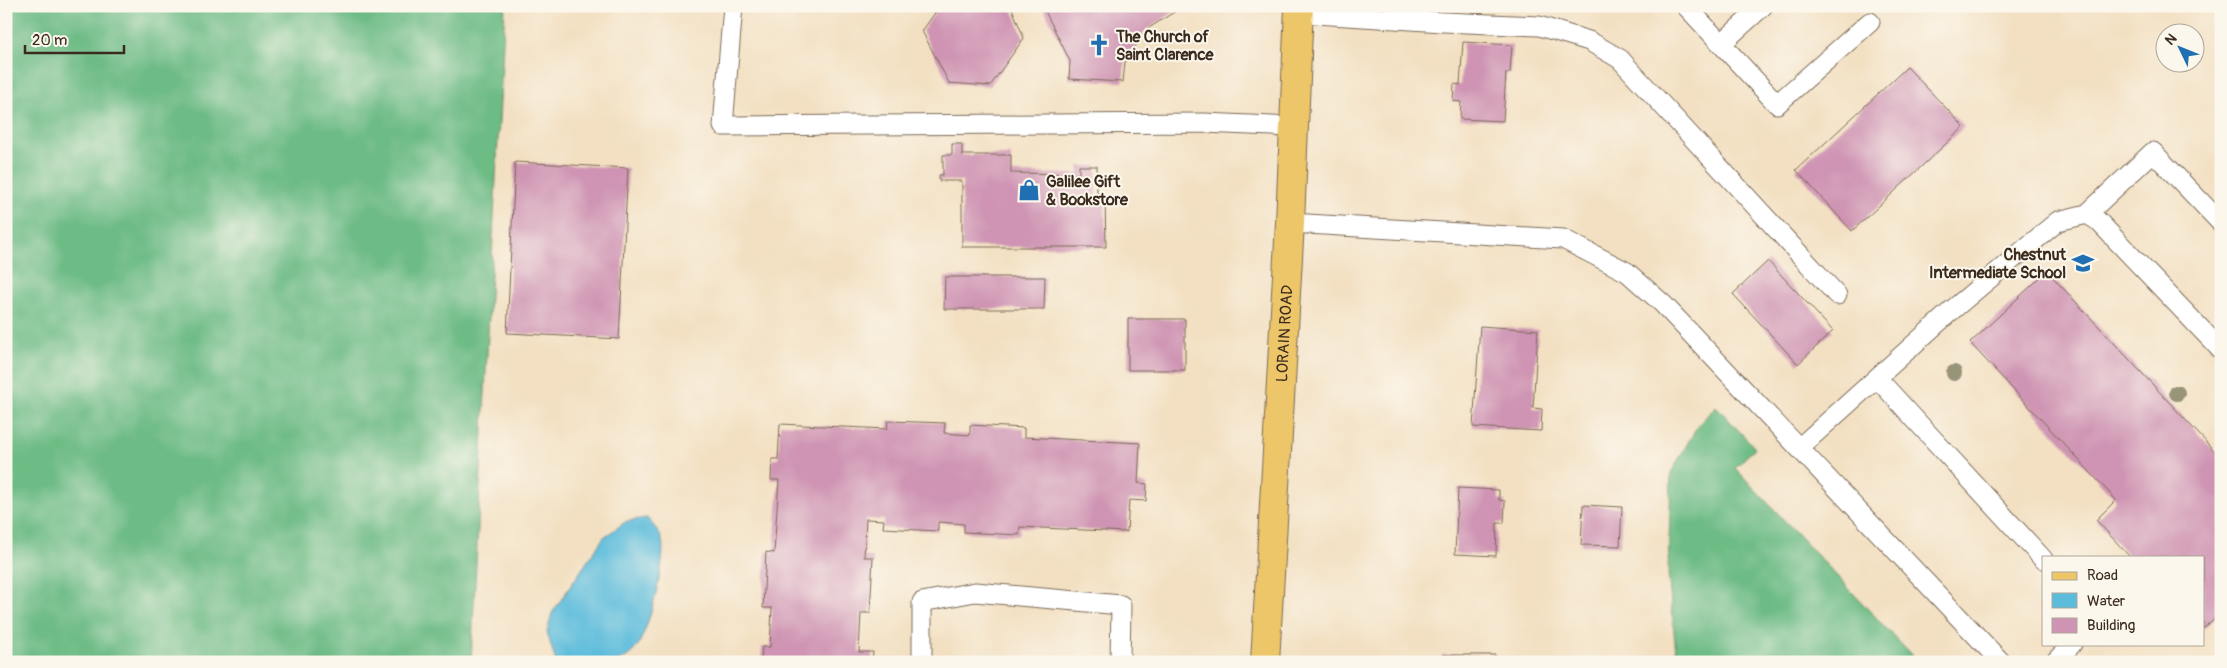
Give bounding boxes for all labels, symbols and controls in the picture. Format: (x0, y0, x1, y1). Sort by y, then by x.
scale bar (25, 22, 124, 54)
north arrow (2154, 22, 2204, 72)
place label: The Church of Saint Clarence (1115, 27, 1215, 65)
text: N (2161, 30, 2180, 49)
text: 20 m (32, 31, 67, 50)
church icon: The Church of Saint Clarence (1086, 32, 1112, 58)
place label: Galilee Gift & Bookstore (1046, 172, 1129, 210)
shop icon: Galilee Gift & Bookstore (1016, 177, 1042, 203)
place label: Chestnut Intermediate School (1929, 245, 2067, 283)
school or university icon: Chestnut Intermediate School (2070, 250, 2096, 276)
street label: LORAIN ROAD (1272, 284, 1297, 383)
legend (2042, 556, 2204, 646)
text: Road (2087, 566, 2118, 585)
text: Water (2087, 592, 2126, 611)
text: Building (2087, 616, 2135, 635)

